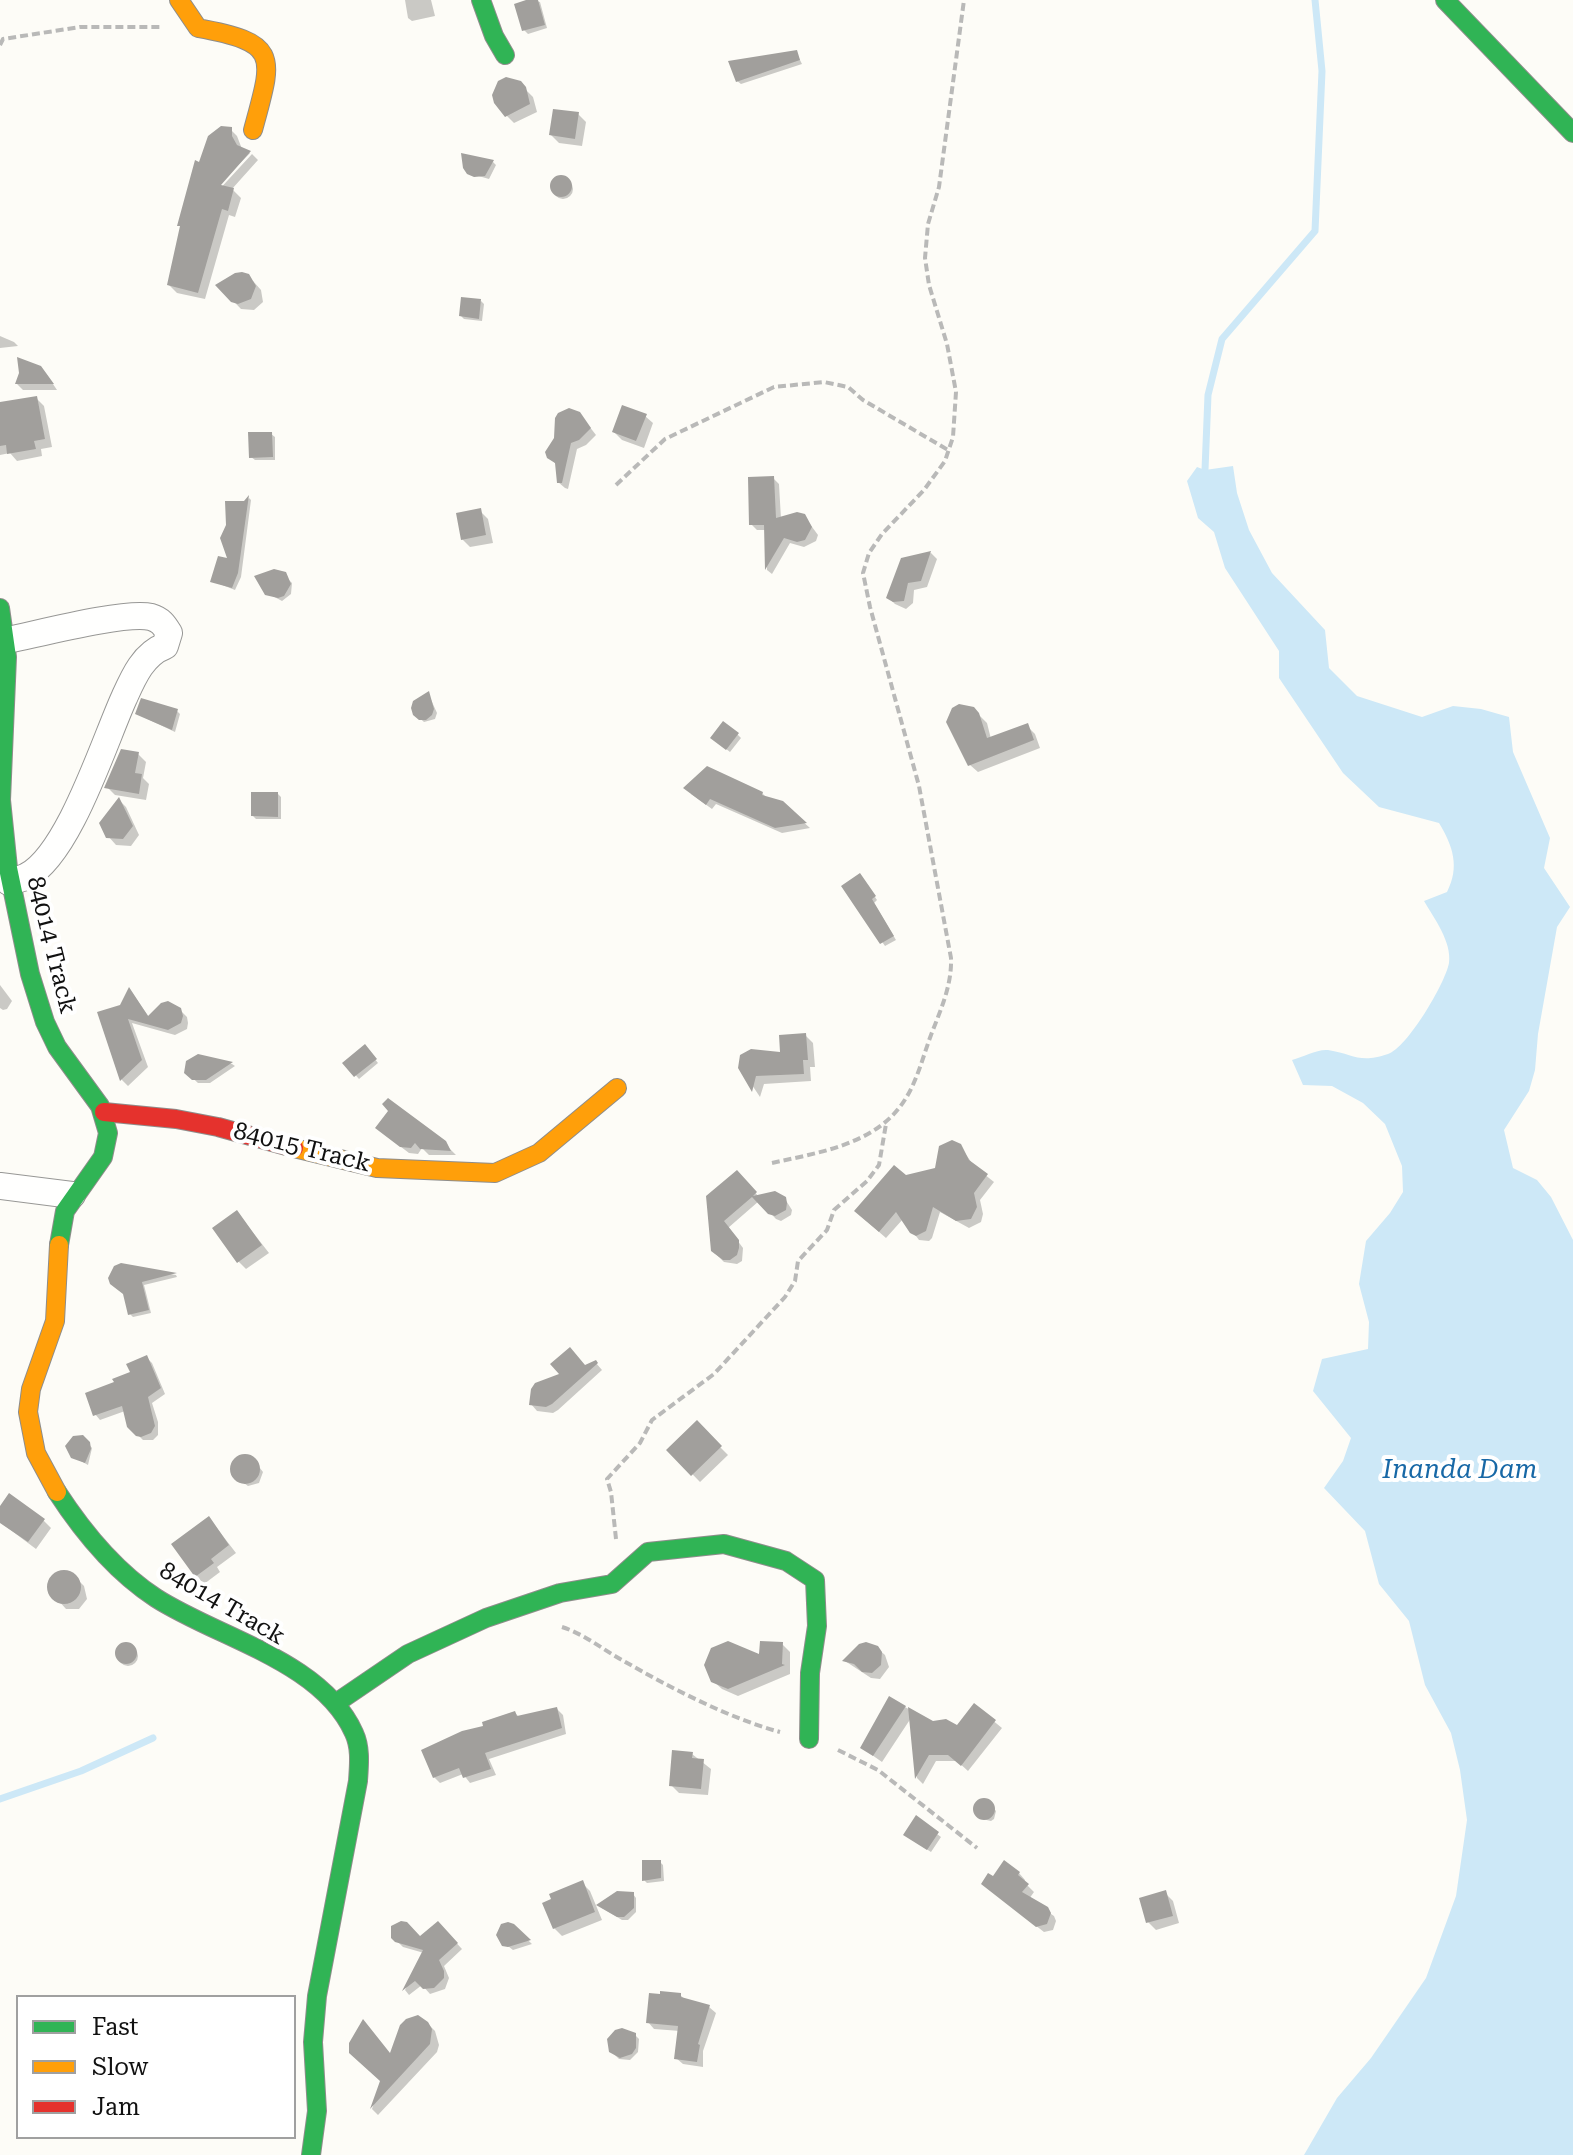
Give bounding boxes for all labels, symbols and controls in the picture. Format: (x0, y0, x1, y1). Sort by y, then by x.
street label: 84014 Track (20, 874, 82, 1016)
street label: 84015 Track (231, 1117, 373, 1179)
water label: Inanda Dam (1383, 1454, 1537, 1486)
street label: 84014 Track (154, 1557, 290, 1651)
legend (16, 1995, 296, 2139)
text: Fast (92, 2013, 139, 2041)
text: Slow (92, 2053, 148, 2081)
text: Jam (92, 2093, 140, 2121)

